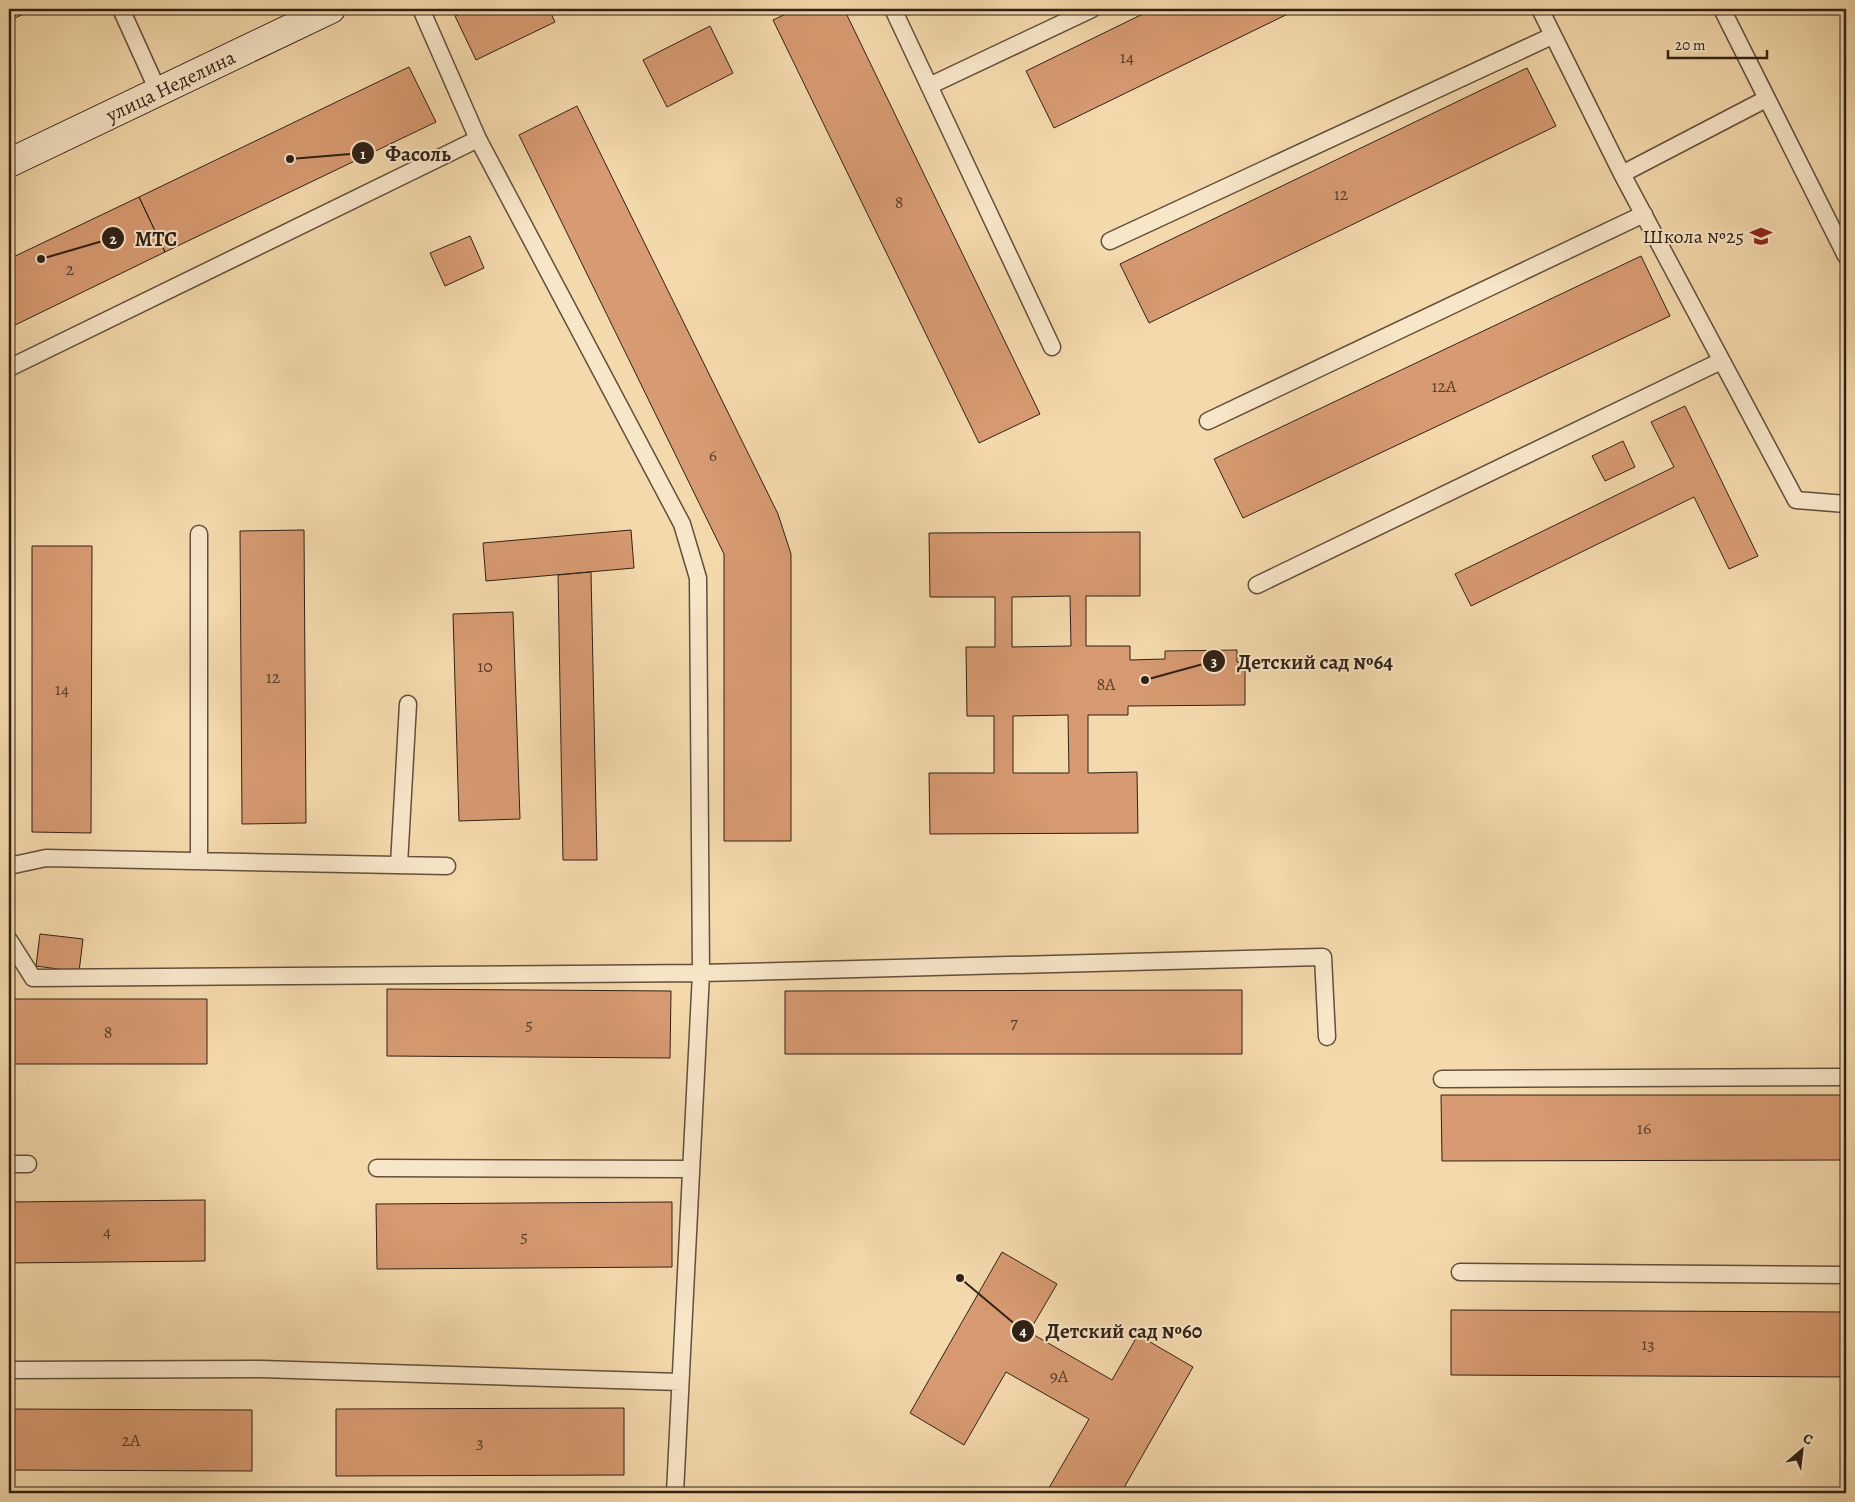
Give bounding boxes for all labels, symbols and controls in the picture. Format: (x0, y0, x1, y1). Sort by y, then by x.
scale bar (1668, 28, 1766, 60)
text: 20 m (1675, 35, 1706, 55)
street label: улица Неделина (100, 43, 240, 129)
house number: 14 (1120, 45, 1134, 69)
callout: Фасоль (351, 135, 461, 171)
text: Фасоль (385, 140, 451, 168)
text: 1 (360, 144, 366, 164)
house number: 12 (1334, 182, 1349, 206)
house number: 8 (895, 190, 903, 214)
callout: МТС (100, 220, 187, 256)
place label: Школа №25 (1643, 223, 1744, 250)
school or university icon: Школа №25 (1748, 223, 1774, 249)
text: МТС (135, 225, 177, 253)
text: 2 (109, 229, 117, 249)
house number: 2 (66, 257, 75, 281)
house number: 12А (1431, 374, 1457, 398)
house number: 6 (709, 443, 717, 467)
callout: Детский сад №64 (1202, 643, 1403, 679)
text: Детский сад №64 (1237, 648, 1393, 676)
text: 3 (1211, 652, 1217, 672)
house number: 10 (477, 654, 493, 678)
house number: 12 (266, 665, 281, 689)
house number: 8А (1096, 672, 1116, 696)
house number: 14 (55, 677, 69, 701)
house number: 7 (1010, 1010, 1018, 1034)
house number: 5 (525, 1012, 533, 1036)
house number: 8 (104, 1020, 112, 1044)
house number: 16 (1637, 1116, 1651, 1140)
house number: 4 (103, 1219, 111, 1243)
house number: 5 (520, 1224, 528, 1248)
callout: Детский сад №60 (1010, 1313, 1212, 1349)
text: Детский сад №60 (1046, 1317, 1203, 1345)
text: 4 (1019, 1321, 1027, 1341)
house number: 13 (1641, 1332, 1655, 1356)
house number: 9А (1050, 1364, 1069, 1388)
north arrow (1778, 1424, 1828, 1474)
house number: 2А (121, 1428, 141, 1452)
text: С (1800, 1429, 1816, 1450)
house number: 3 (476, 1430, 484, 1454)

